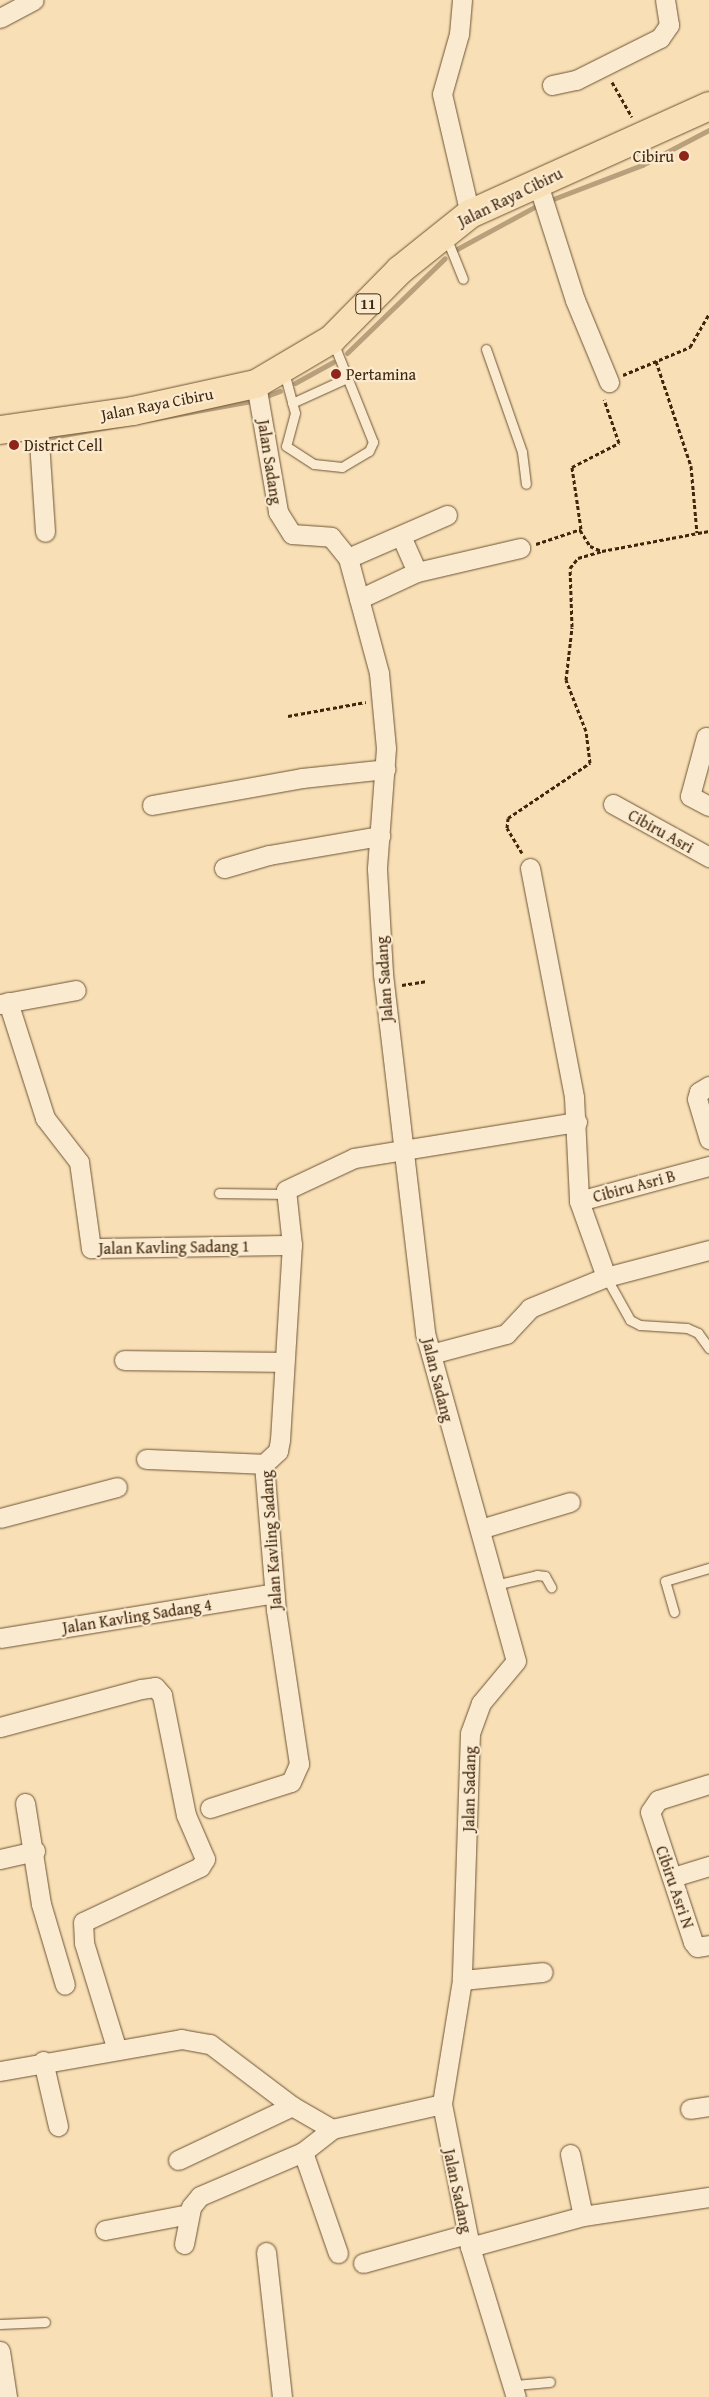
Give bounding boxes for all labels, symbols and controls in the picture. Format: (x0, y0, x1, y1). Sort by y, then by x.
place label: Cibiru (633, 146, 674, 166)
marker: Cibiru (678, 150, 690, 162)
street label: Jalan Raya Cibiru (455, 163, 565, 231)
road number: 11 (354, 292, 382, 316)
place label: Pertamina (346, 364, 416, 384)
marker: Pertamina (330, 368, 342, 380)
street label: Jalan Raya Cibiru (99, 384, 215, 424)
street label: Jalan Sadang (254, 418, 286, 506)
place label: District Cell (24, 435, 103, 455)
marker: District Cell (8, 439, 20, 451)
street label: Cibiru Asri (625, 805, 697, 857)
street label: Jalan Sadang (371, 936, 397, 1022)
street label: Cibiru Asri B (591, 1166, 677, 1206)
street label: Jalan Kavling Sadang 1 (98, 1236, 250, 1258)
street label: Jalan Sadang (418, 1336, 458, 1424)
street label: Jalan Kavling Sadang (257, 1470, 285, 1610)
street label: Jalan Kavling Sadang 4 (61, 1595, 213, 1637)
street label: Jalan Sadang (459, 1746, 479, 1832)
street label: Cibiru Asri N (652, 1843, 698, 1931)
street label: Jalan Sadang (440, 2147, 476, 2235)

